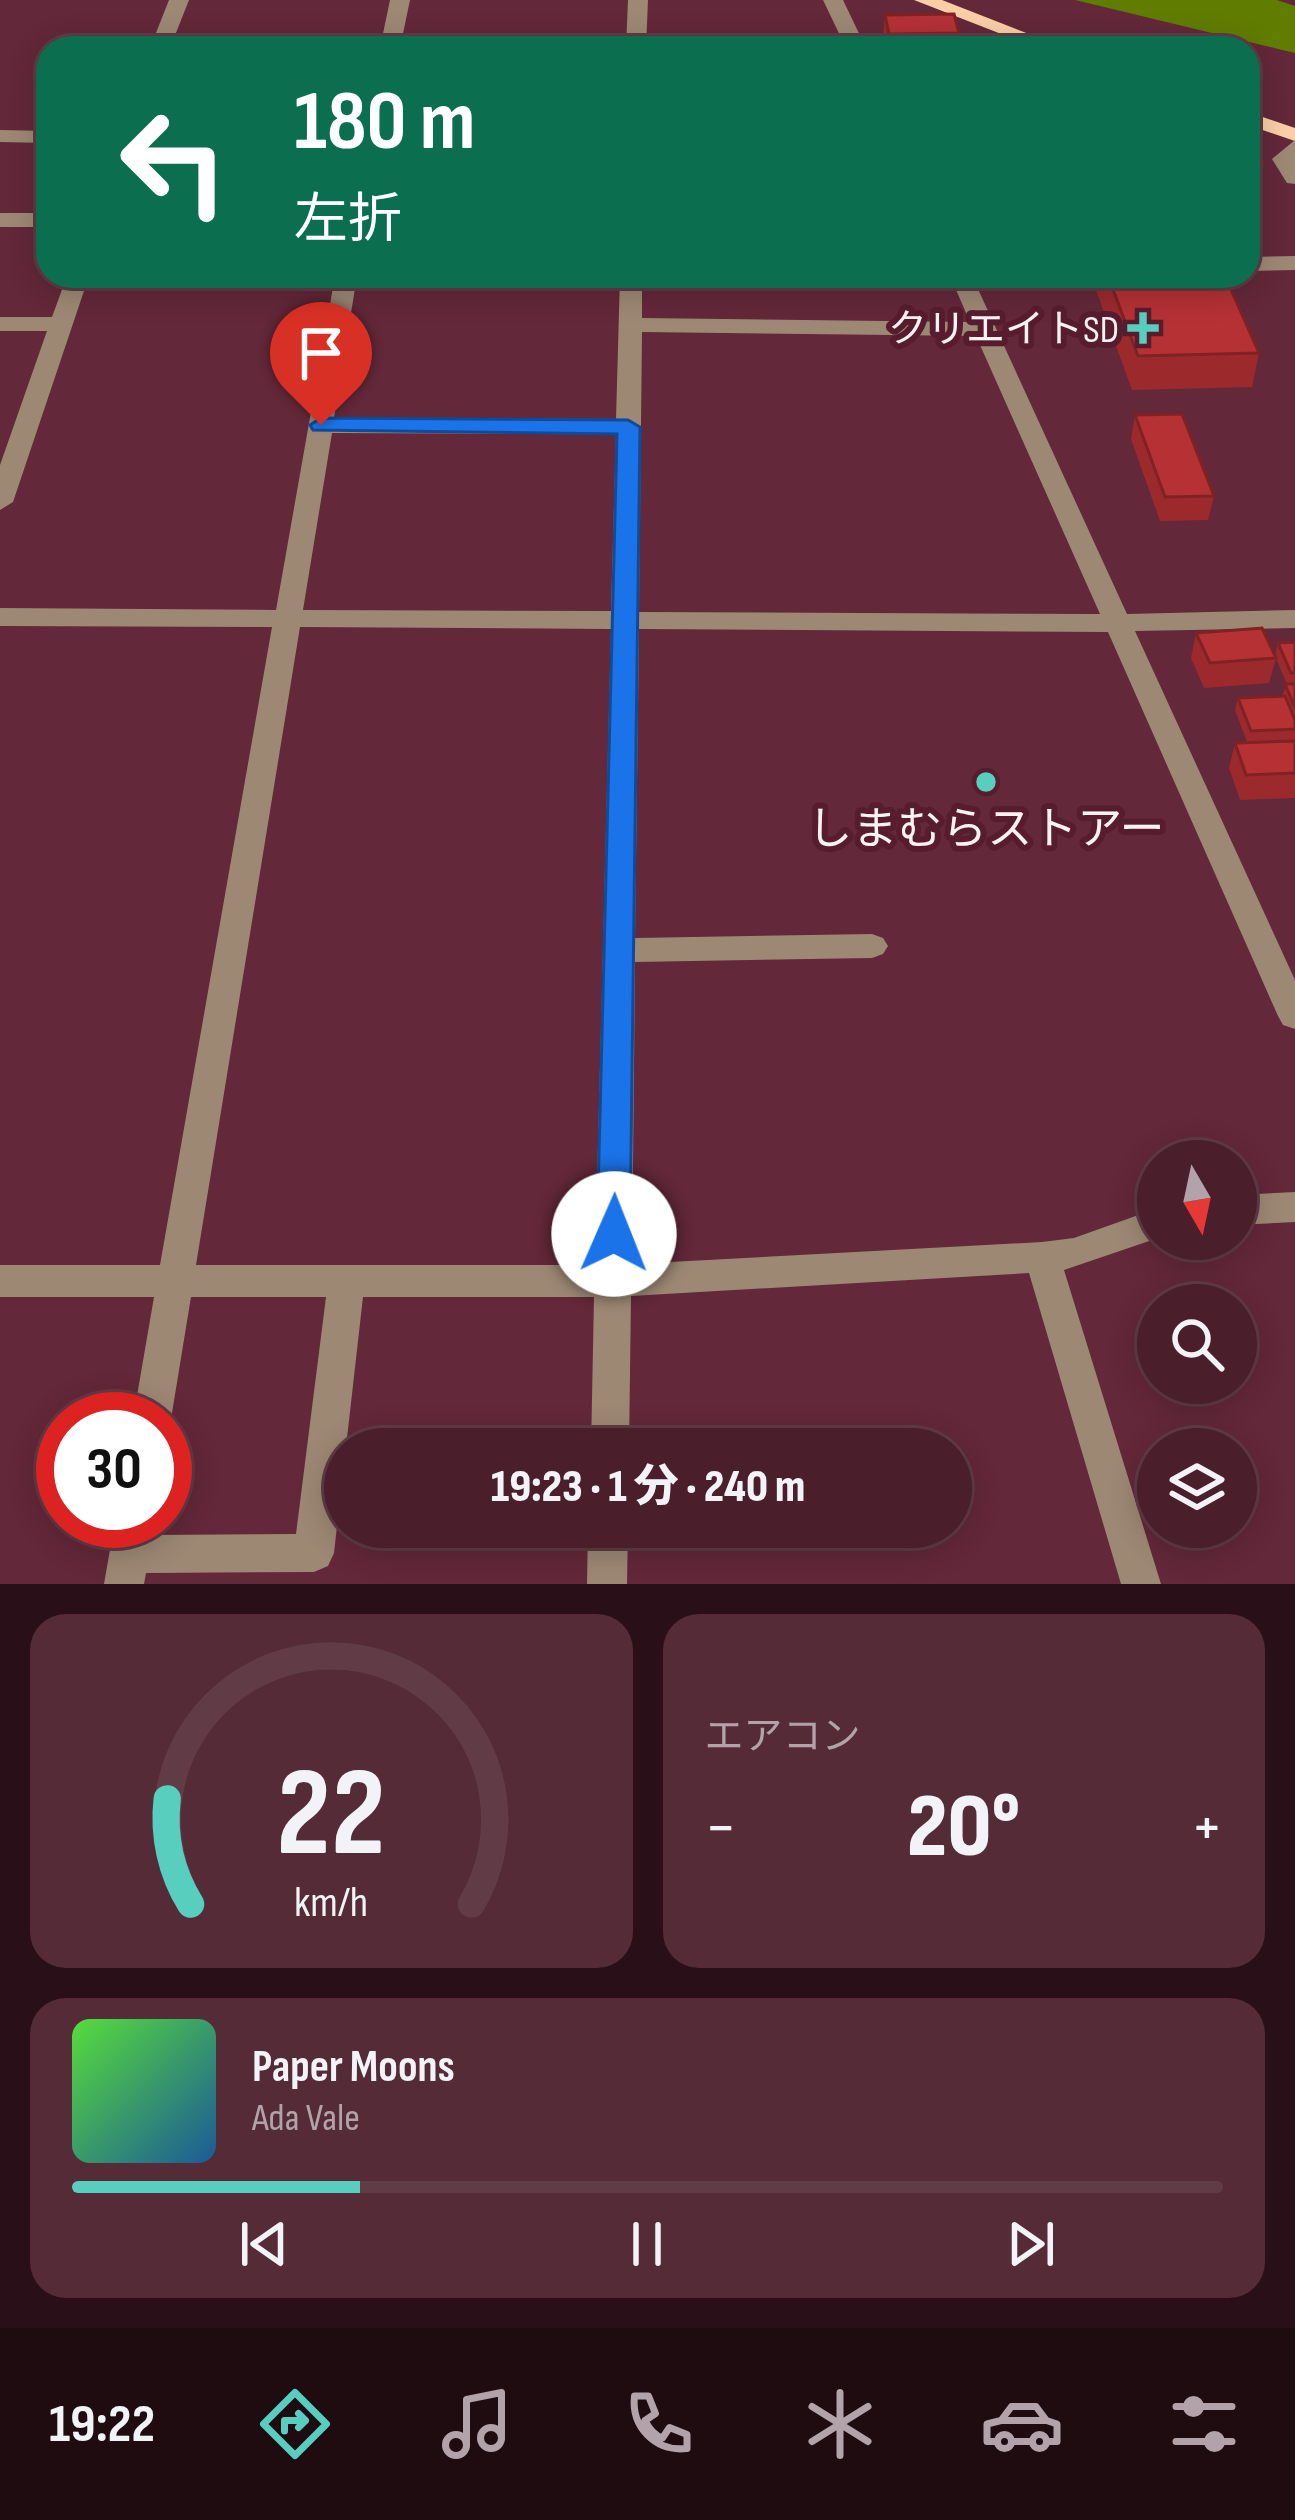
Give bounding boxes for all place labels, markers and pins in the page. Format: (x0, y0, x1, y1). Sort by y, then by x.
pin (270, 302, 372, 425)
place label: クリエイトSD (888, 307, 1119, 354)
marker: クリエイトSD (1130, 315, 1156, 341)
marker: しまむらストアー (973, 769, 999, 795)
place label: しまむらストアー (807, 803, 1165, 858)

